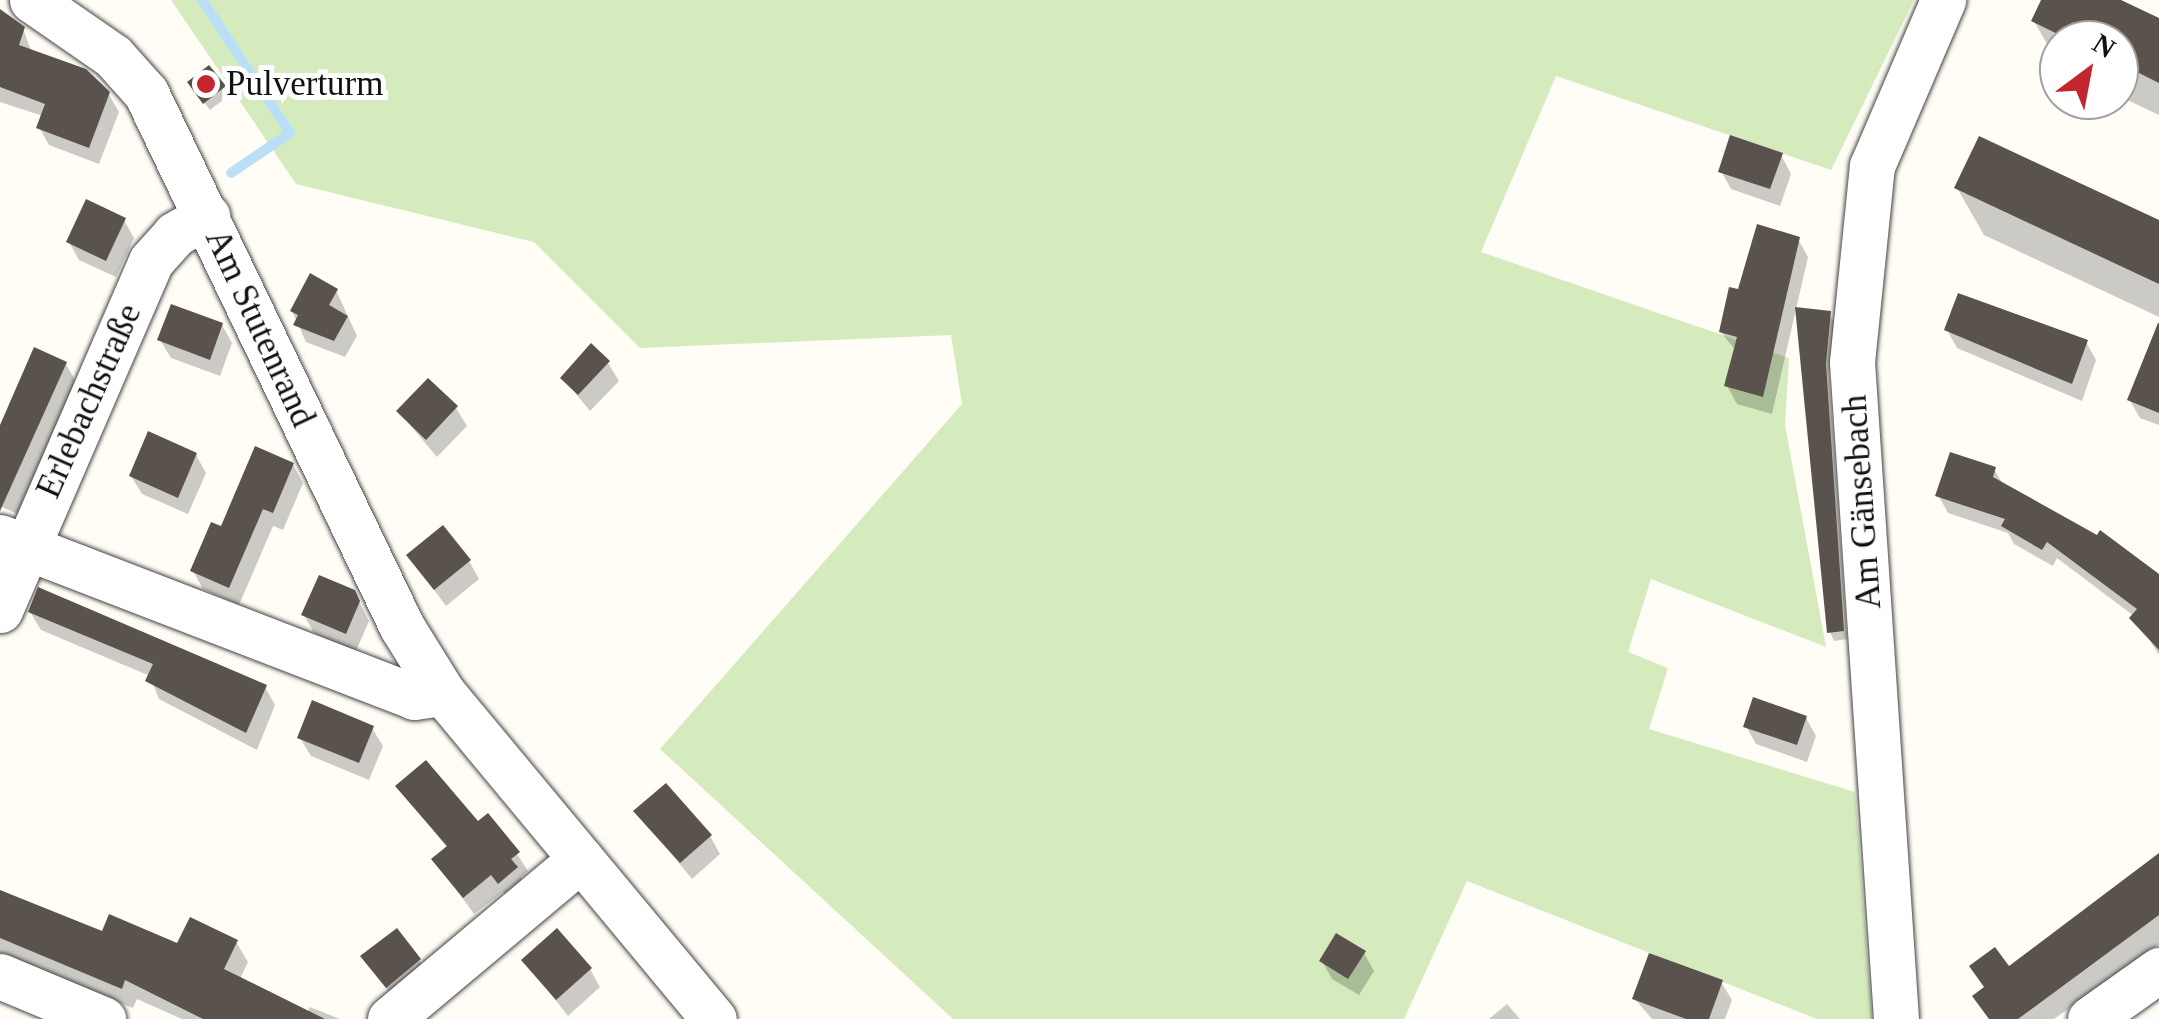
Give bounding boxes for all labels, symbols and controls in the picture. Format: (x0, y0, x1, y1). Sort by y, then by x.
north arrow (2039, 20, 2139, 120)
text: N (2087, 27, 2121, 64)
place label: Pulverturm (226, 63, 383, 105)
marker: Pulverturm (195, 73, 217, 95)
street label: Am Stutenrand (196, 223, 324, 433)
street label: Erlebachstraße (28, 297, 150, 505)
street label: Am Gänsebach (1834, 393, 1890, 611)

